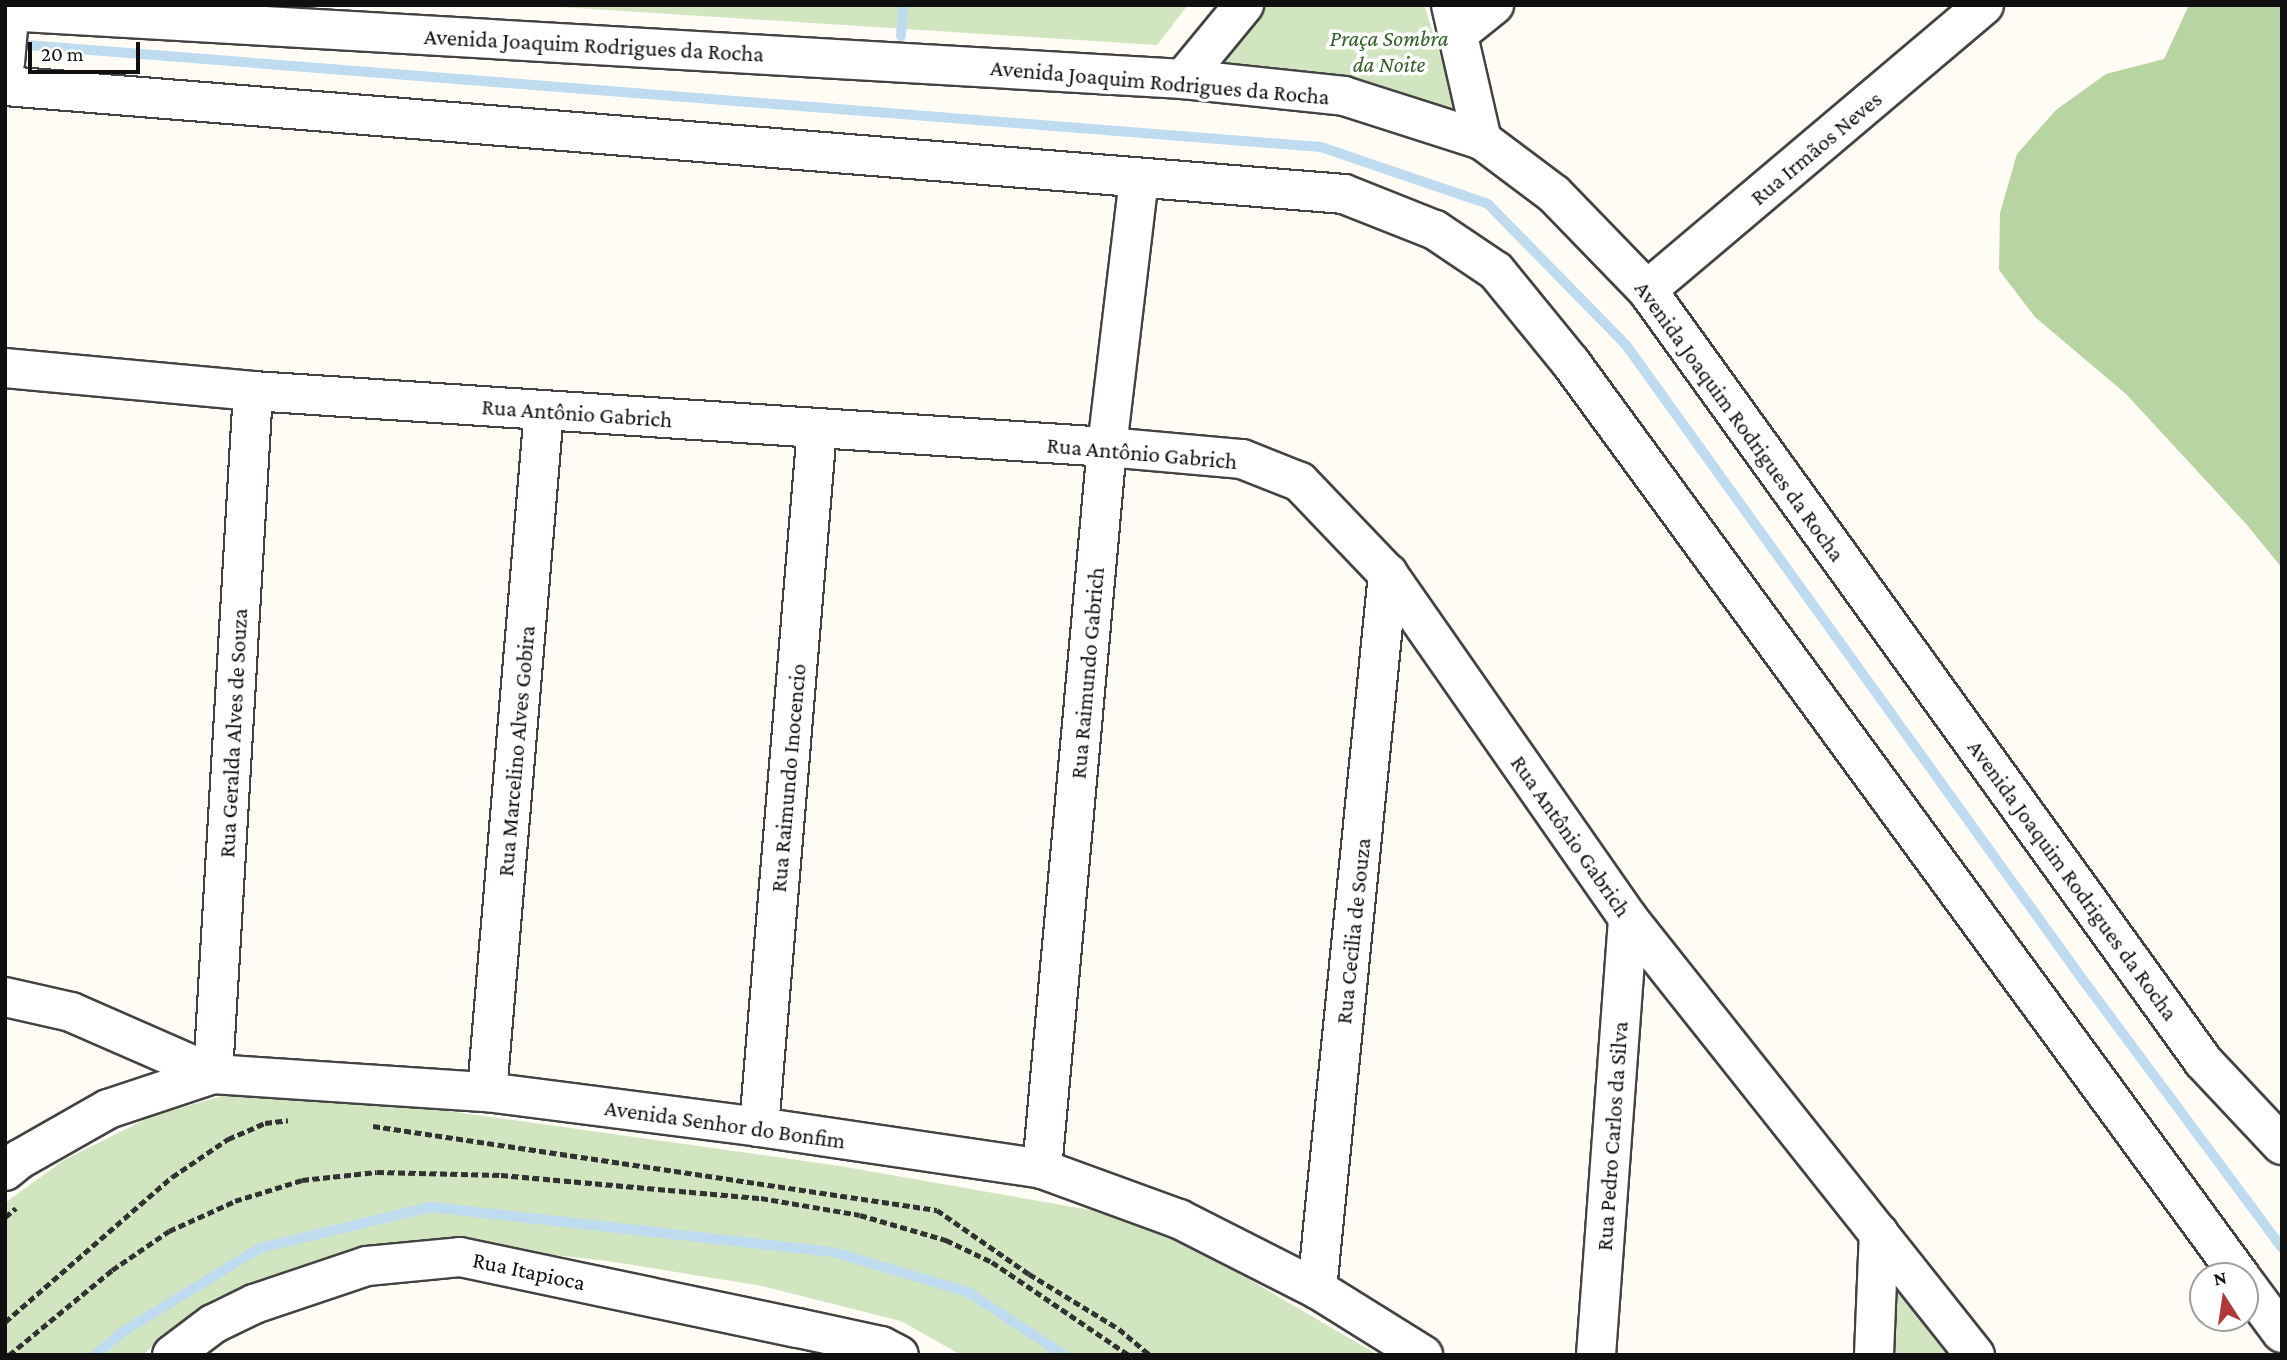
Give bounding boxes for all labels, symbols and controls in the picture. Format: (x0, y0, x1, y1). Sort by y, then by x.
street label: Avenida Joaquim Rodrigues da Rocha (423, 22, 765, 68)
park label: Praça Sombra da Noite (1329, 24, 1449, 78)
scale bar (32, 28, 144, 72)
text: 20 m (41, 42, 84, 66)
street label: Avenida Joaquim Rodrigues da Rocha (989, 53, 1331, 111)
street label: Rua Irmãos Neves (1745, 85, 1887, 211)
street label: Avenida Joaquim Rodrigues da Rocha (1629, 275, 1851, 567)
street label: Rua Antônio Gabrich (481, 393, 673, 433)
street label: Rua Antônio Gabrich (1046, 431, 1238, 475)
street label: Rua Raimundo Gabrich (1064, 566, 1110, 780)
street label: Rua Geralda Alves de Souza (213, 607, 253, 859)
street label: Rua Marcelino Alves Gobira (491, 624, 541, 878)
street label: Rua Raimundo Inocencio (764, 663, 812, 893)
street label: Avenida Joaquim Rodrigues da Rocha (1962, 734, 2184, 1026)
street label: Rua Antônio Gabrich (1505, 750, 1637, 922)
street label: Rua Cecilia de Souza (1329, 837, 1377, 1025)
street label: Rua Pedro Carlos da Silva (1590, 1020, 1634, 1252)
street label: Avenida Senhor do Bonfim (603, 1093, 847, 1155)
street label: Rua Itapioca (470, 1246, 588, 1296)
north arrow (2189, 1262, 2259, 1332)
text: N (2211, 1266, 2228, 1290)

